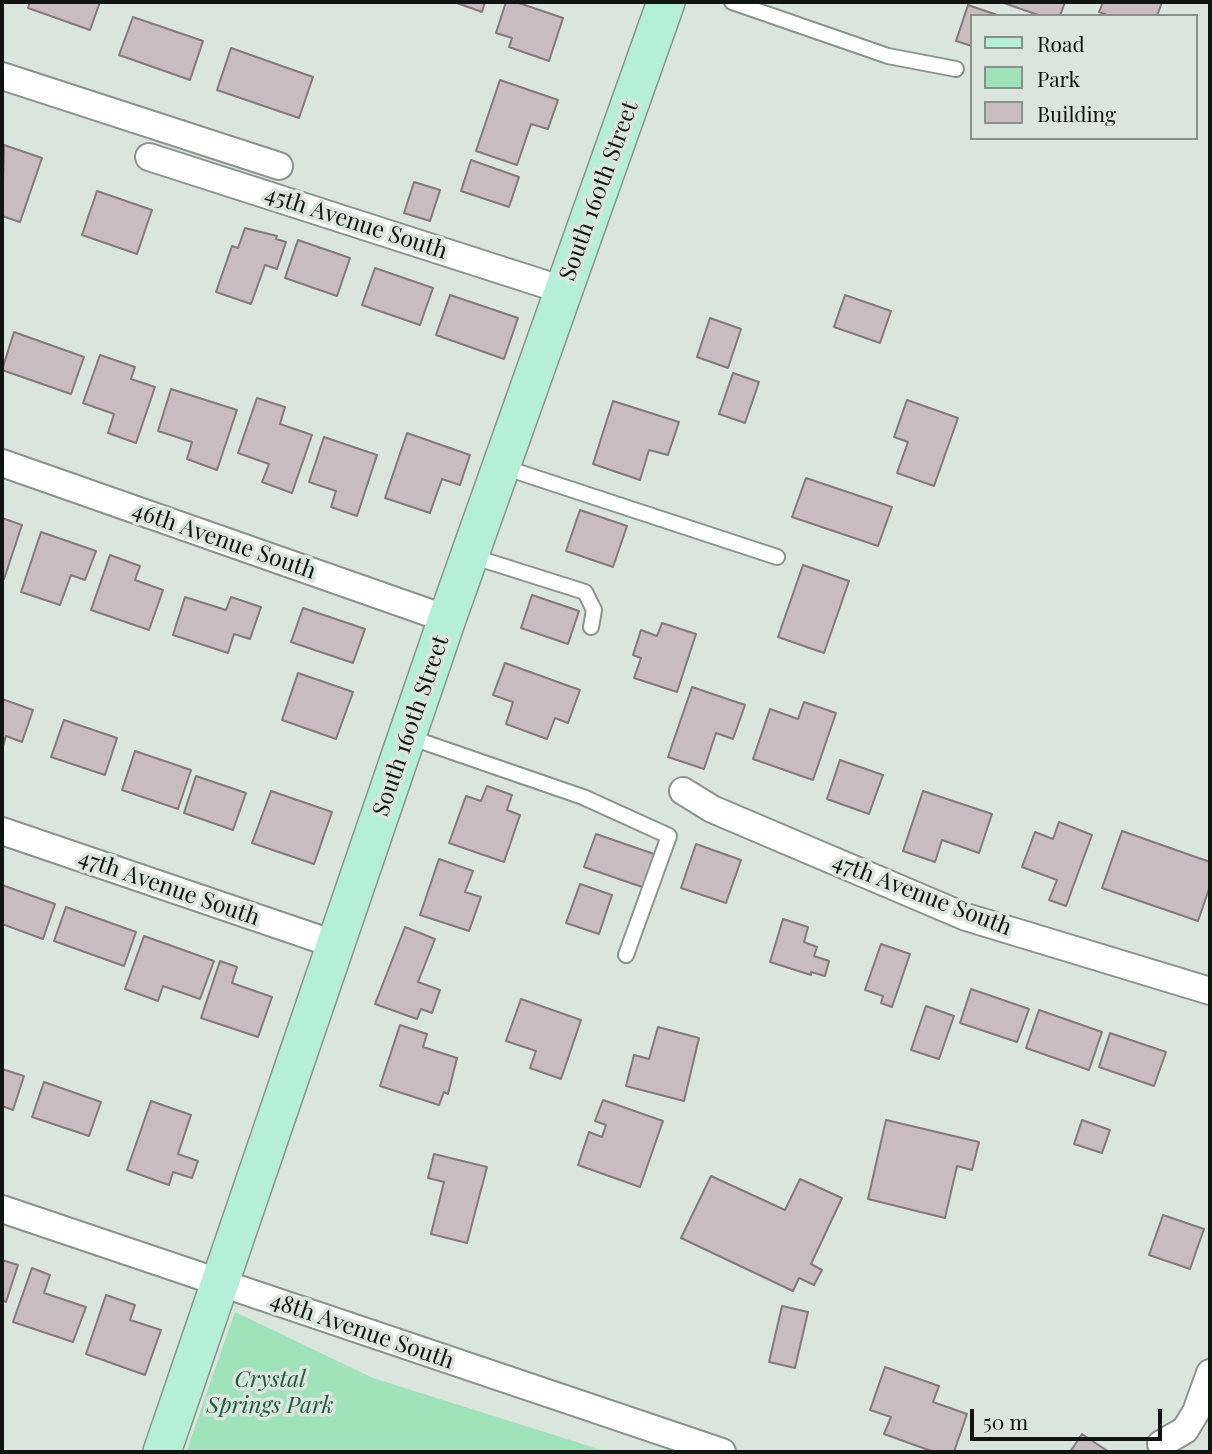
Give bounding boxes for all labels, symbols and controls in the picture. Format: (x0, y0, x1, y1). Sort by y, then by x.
legend (970, 14, 1198, 140)
text: Road (1037, 29, 1085, 57)
text: Park (1037, 64, 1080, 92)
street label: South 160th Street (554, 97, 644, 285)
text: Building (1037, 99, 1116, 127)
street label: 45th Avenue South (261, 181, 451, 265)
street label: 46th Avenue South (129, 497, 319, 585)
street label: South 160th Street (367, 632, 455, 820)
street label: 47th Avenue South (75, 844, 263, 932)
street label: 47th Avenue South (829, 848, 1015, 942)
street label: 48th Avenue South (267, 1287, 457, 1375)
park label: Crystal Springs Park (206, 1366, 334, 1420)
scale bar (974, 1394, 1166, 1438)
text: 50 m (983, 1407, 1028, 1435)

